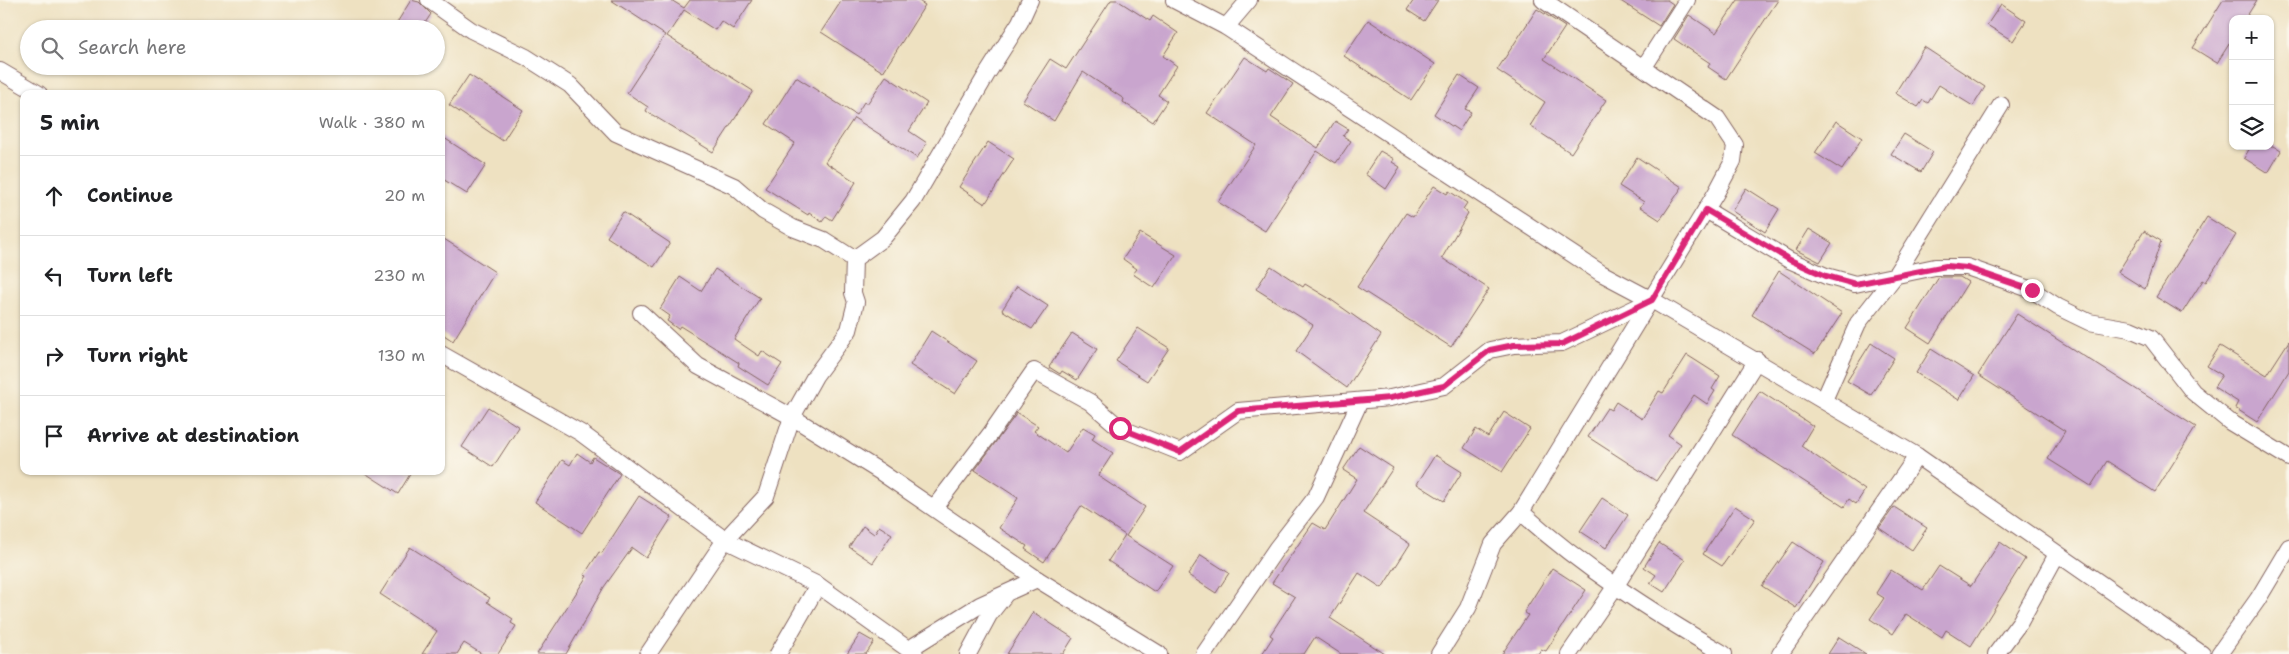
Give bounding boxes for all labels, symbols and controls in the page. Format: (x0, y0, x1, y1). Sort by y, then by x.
map controls (2229, 15, 2274, 150)
button: + (2229, 15, 2274, 60)
search box (20, 20, 445, 75)
icon: search (38, 34, 66, 62)
text: Search here (78, 35, 187, 60)
button: − (2229, 60, 2274, 105)
button: layers (2229, 105, 2274, 150)
text: 5 min (40, 109, 100, 137)
text: Walk · 380 m (319, 112, 425, 133)
icon: ahead (40, 182, 68, 210)
text: Continue (87, 183, 173, 208)
text: 20 m (384, 185, 425, 206)
icon: left (40, 262, 68, 290)
text: Turn left (87, 263, 173, 288)
text: 230 m (373, 265, 425, 286)
route end (2021, 279, 2044, 302)
icon: right (40, 342, 68, 370)
text: Turn right (87, 343, 188, 368)
text: 130 m (378, 345, 425, 366)
route start (1109, 417, 1132, 440)
icon: arrive (40, 422, 68, 450)
text: Arrive at destination (87, 423, 299, 448)

